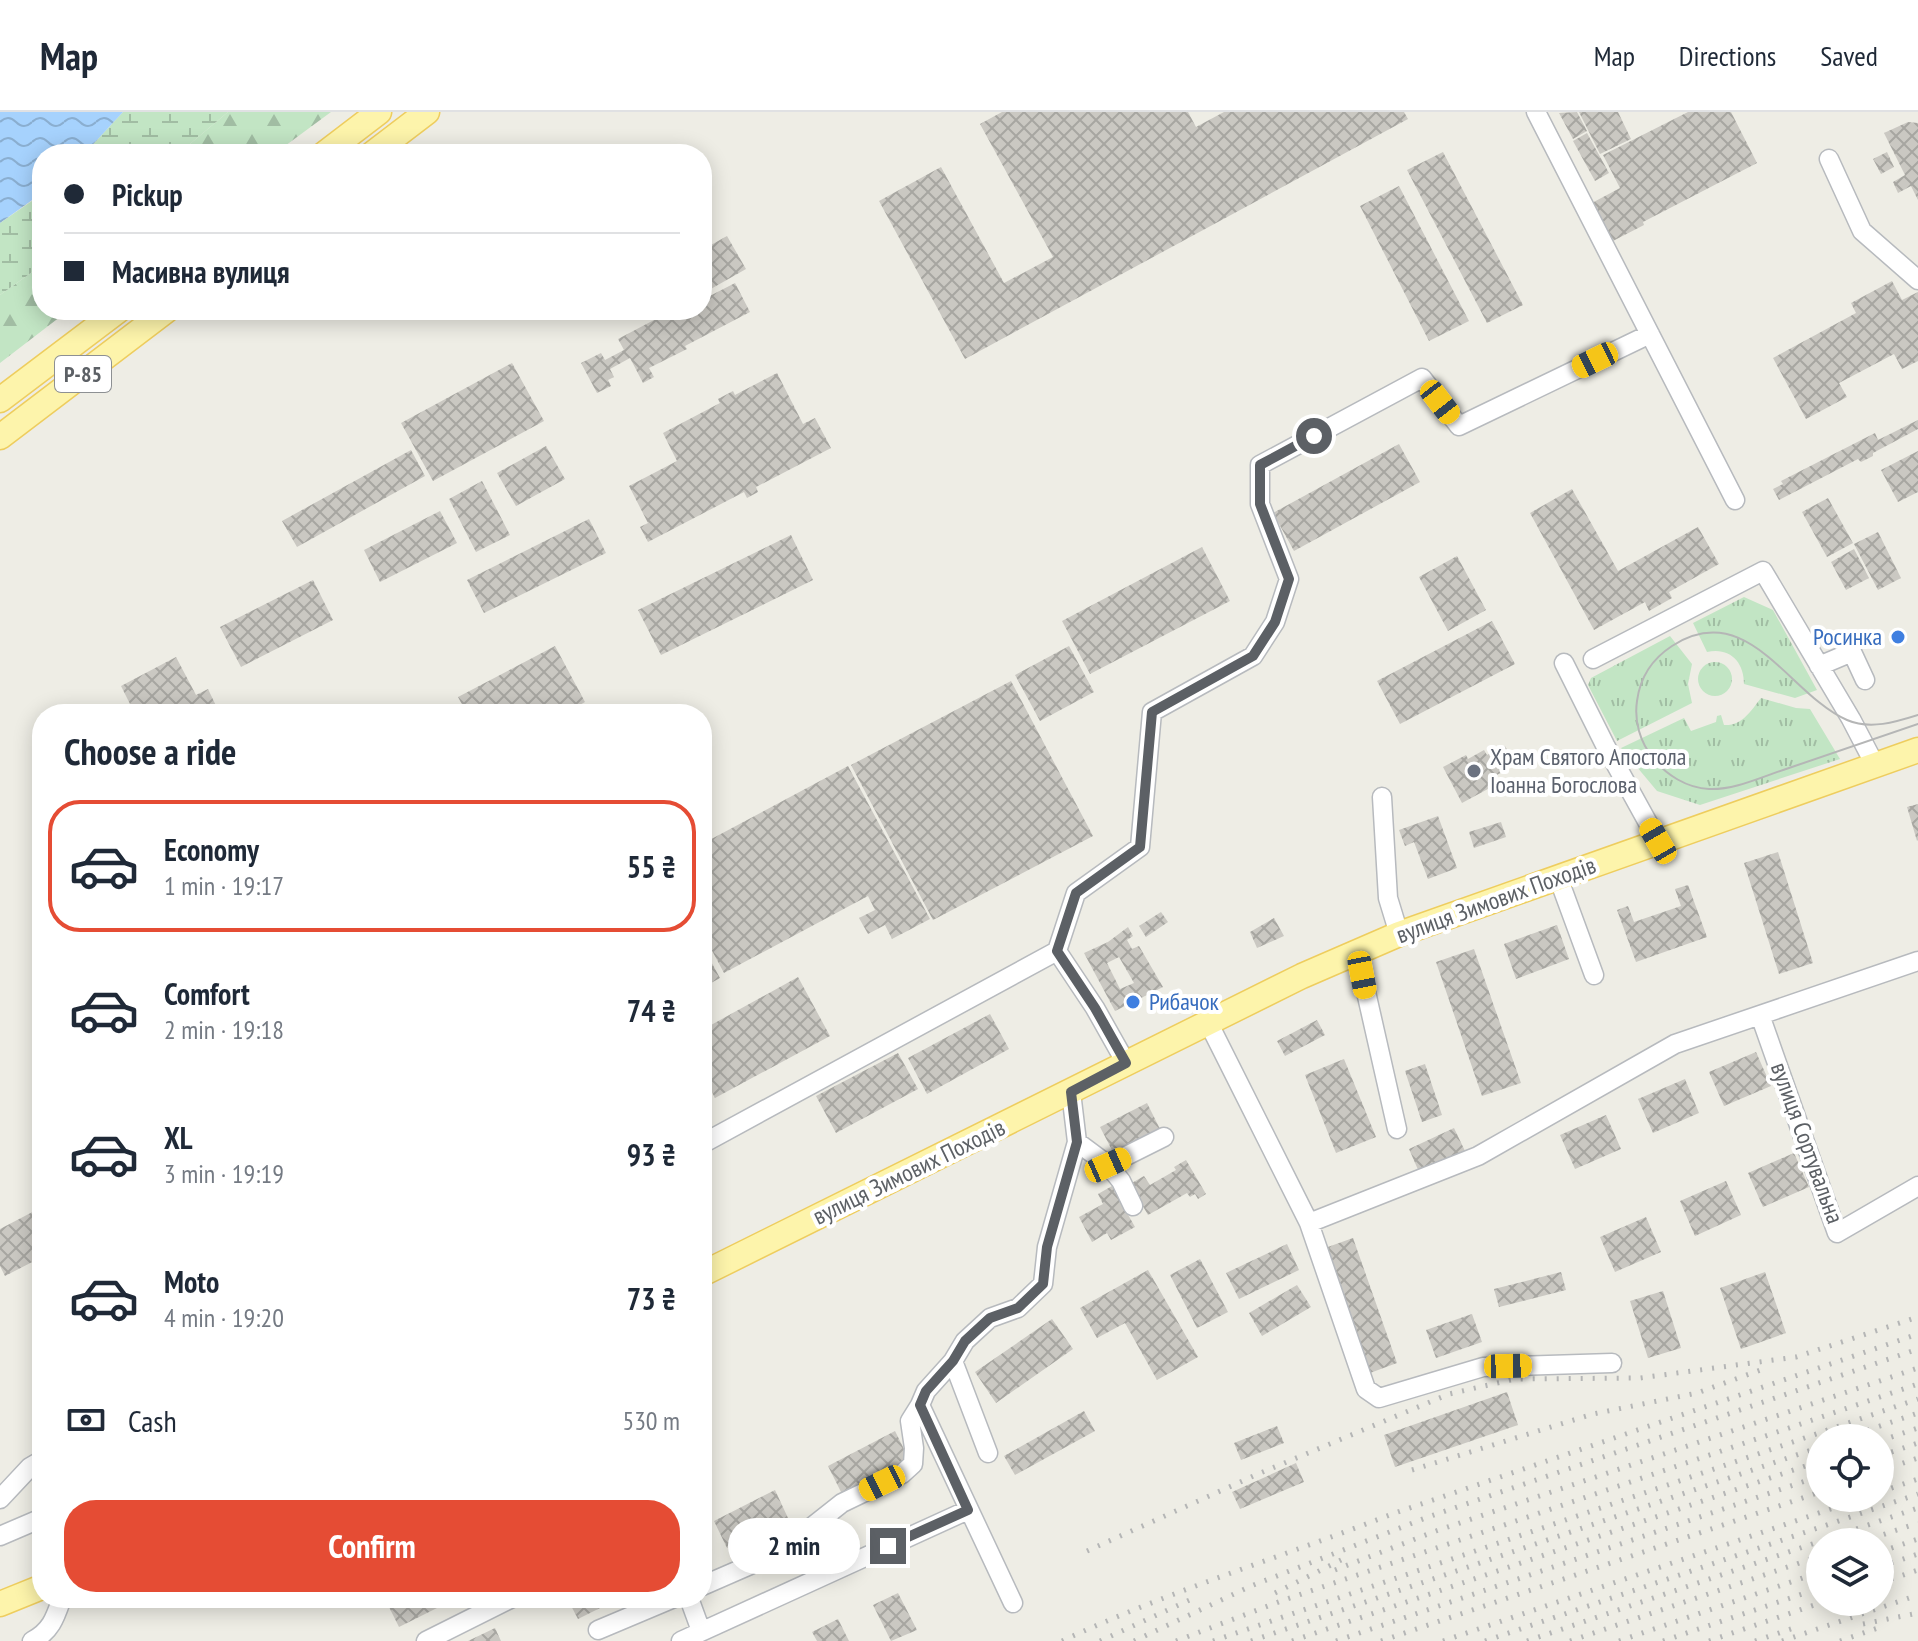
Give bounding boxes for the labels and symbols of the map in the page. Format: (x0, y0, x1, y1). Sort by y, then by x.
car (1568, 339, 1622, 381)
road number: Р-85 (55, 356, 111, 392)
car (1416, 376, 1464, 428)
route start (1296, 418, 1332, 454)
place label: Росинка (1813, 621, 1882, 652)
marker: Росинка (1889, 628, 1907, 646)
place label: Храм Святого Апостола Іоанна Богослова (1490, 741, 1686, 800)
marker: Храм Святого Апостола Іоанна Богослова (1465, 762, 1483, 780)
car (1636, 814, 1680, 868)
street label: вулиця Зимових Походів (1392, 849, 1600, 950)
car (1346, 949, 1378, 1001)
place label: Рибачок (1149, 986, 1220, 1017)
marker: Рибачок (1124, 993, 1142, 1011)
street label: вулиця Сортувальна (1764, 1058, 1851, 1228)
street label: вулиця Зимових Походів (808, 1112, 1010, 1232)
car (1081, 1144, 1135, 1186)
car (1484, 1354, 1532, 1378)
car (855, 1462, 909, 1504)
callout: 2 min (728, 1518, 860, 1574)
route end (870, 1528, 906, 1564)

